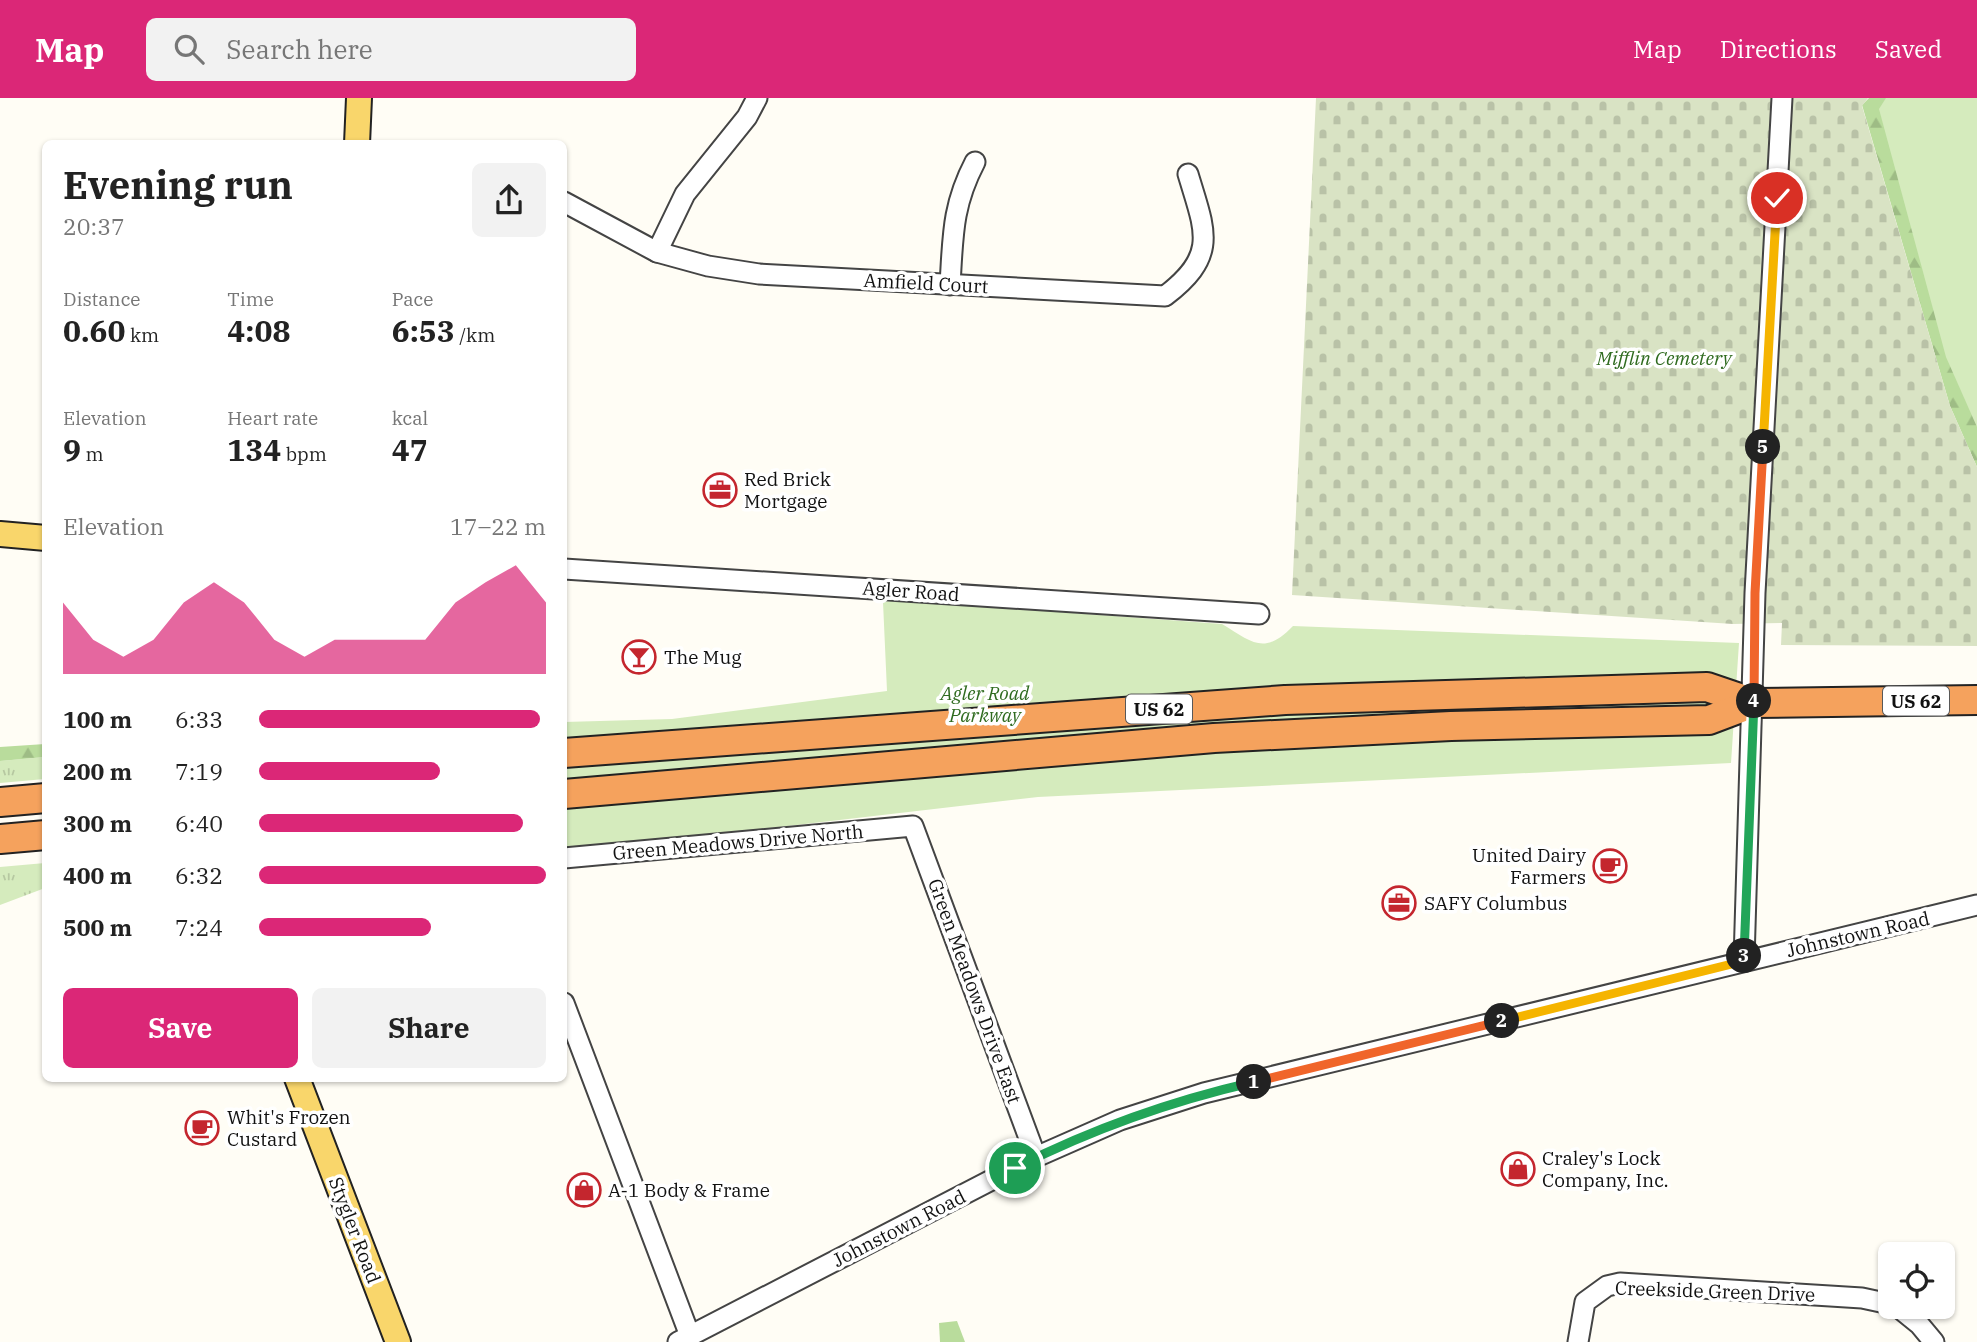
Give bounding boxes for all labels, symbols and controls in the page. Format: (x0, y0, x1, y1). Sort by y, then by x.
search box (146, 18, 636, 81)
text: Map (35, 28, 104, 71)
icon: search (170, 30, 208, 68)
text: Search here (226, 32, 373, 66)
text: Map (1633, 33, 1682, 65)
text: Directions (1720, 33, 1837, 65)
text: Saved (1875, 33, 1942, 65)
text: Evening run (63, 160, 293, 209)
button: share (472, 163, 546, 237)
pin (1747, 168, 1807, 228)
icon: check (1758, 179, 1796, 217)
text: 20:37 (63, 211, 125, 241)
street label: Amfield Court (863, 268, 989, 298)
text: Distance (63, 287, 141, 311)
text: Time (227, 287, 274, 311)
text: Pace (392, 287, 433, 311)
text: 0.60 (63, 311, 125, 350)
text: 4:08 (227, 311, 290, 350)
text: 6:53 (392, 311, 455, 350)
text: km (125, 323, 159, 347)
text: /km (455, 323, 495, 347)
park label: Mifflin Cemetery (1596, 346, 1733, 370)
text: Elevation (63, 406, 147, 430)
text: Heart rate (227, 406, 318, 430)
text: kcal (392, 406, 428, 430)
text: 9 (63, 430, 81, 469)
text: 134 (227, 430, 281, 469)
text: 47 (392, 430, 428, 469)
pin: 5 (1746, 430, 1780, 464)
text: 5 (1757, 434, 1768, 458)
text: m (81, 442, 104, 466)
text: bpm (281, 442, 327, 466)
place label: Red Brick Mortgage (744, 467, 831, 513)
office icon: Red Brick Mortgage (701, 471, 739, 509)
text: Elevation (63, 511, 164, 541)
text: 17–22 m (450, 511, 546, 541)
street label: Agler Road (862, 576, 960, 606)
bar icon: The Mug (620, 638, 658, 676)
place label: The Mug (664, 645, 742, 669)
park label: Agler Road Parkway (939, 681, 1030, 727)
pin: 4 (1736, 684, 1772, 718)
road number: US 62 (1883, 686, 1949, 716)
text: 4 (1748, 688, 1759, 712)
road number: US 62 (1126, 694, 1192, 724)
text: 100 m (63, 704, 132, 734)
text: 6:33 (175, 704, 223, 734)
text: 200 m (63, 756, 132, 786)
text: 7:19 (175, 756, 223, 786)
text: 300 m (63, 808, 132, 838)
text: 6:40 (175, 808, 223, 838)
street label: Green Meadows Drive North (612, 819, 865, 865)
place label: United Dairy Farmers (1472, 843, 1587, 889)
cafe icon: United Dairy Farmers (1591, 847, 1629, 885)
text: 400 m (63, 860, 132, 890)
text: 6:32 (175, 860, 223, 890)
street label: Green Meadows Drive East (923, 875, 1027, 1107)
office icon: SAFY Columbus (1380, 884, 1418, 922)
place label: SAFY Columbus (1424, 891, 1567, 915)
street label: Johnstown Road (1784, 906, 1932, 962)
text: 500 m (63, 912, 132, 942)
text: 7:24 (175, 912, 223, 942)
pin: 3 (1726, 938, 1762, 974)
text: 3 (1738, 943, 1749, 967)
button: Save (63, 988, 298, 1068)
button: Share (312, 988, 546, 1068)
pin: 2 (1484, 1004, 1520, 1038)
text: 2 (1496, 1008, 1507, 1032)
pin: 1 (1236, 1065, 1272, 1100)
text: 1 (1248, 1069, 1259, 1093)
place label: Whit's Frozen Custard (227, 1105, 351, 1151)
cafe icon: Whit's Frozen Custard (183, 1109, 221, 1147)
pin (985, 1138, 1045, 1198)
place label: Craley's Lock Company, Inc. (1542, 1146, 1669, 1192)
icon: arrive (996, 1149, 1034, 1187)
shop icon: Craley's Lock Company, Inc. (1499, 1150, 1537, 1188)
shop icon: A-1 Body & Frame (565, 1171, 603, 1209)
street label: Stygler Road (324, 1173, 386, 1287)
place label: A-1 Body & Frame (608, 1178, 770, 1202)
street label: Johnstown Road (828, 1184, 970, 1272)
map controls (1878, 1242, 1955, 1319)
button: locate (1878, 1242, 1955, 1319)
street label: Creekside Green Drive (1614, 1276, 1816, 1306)

